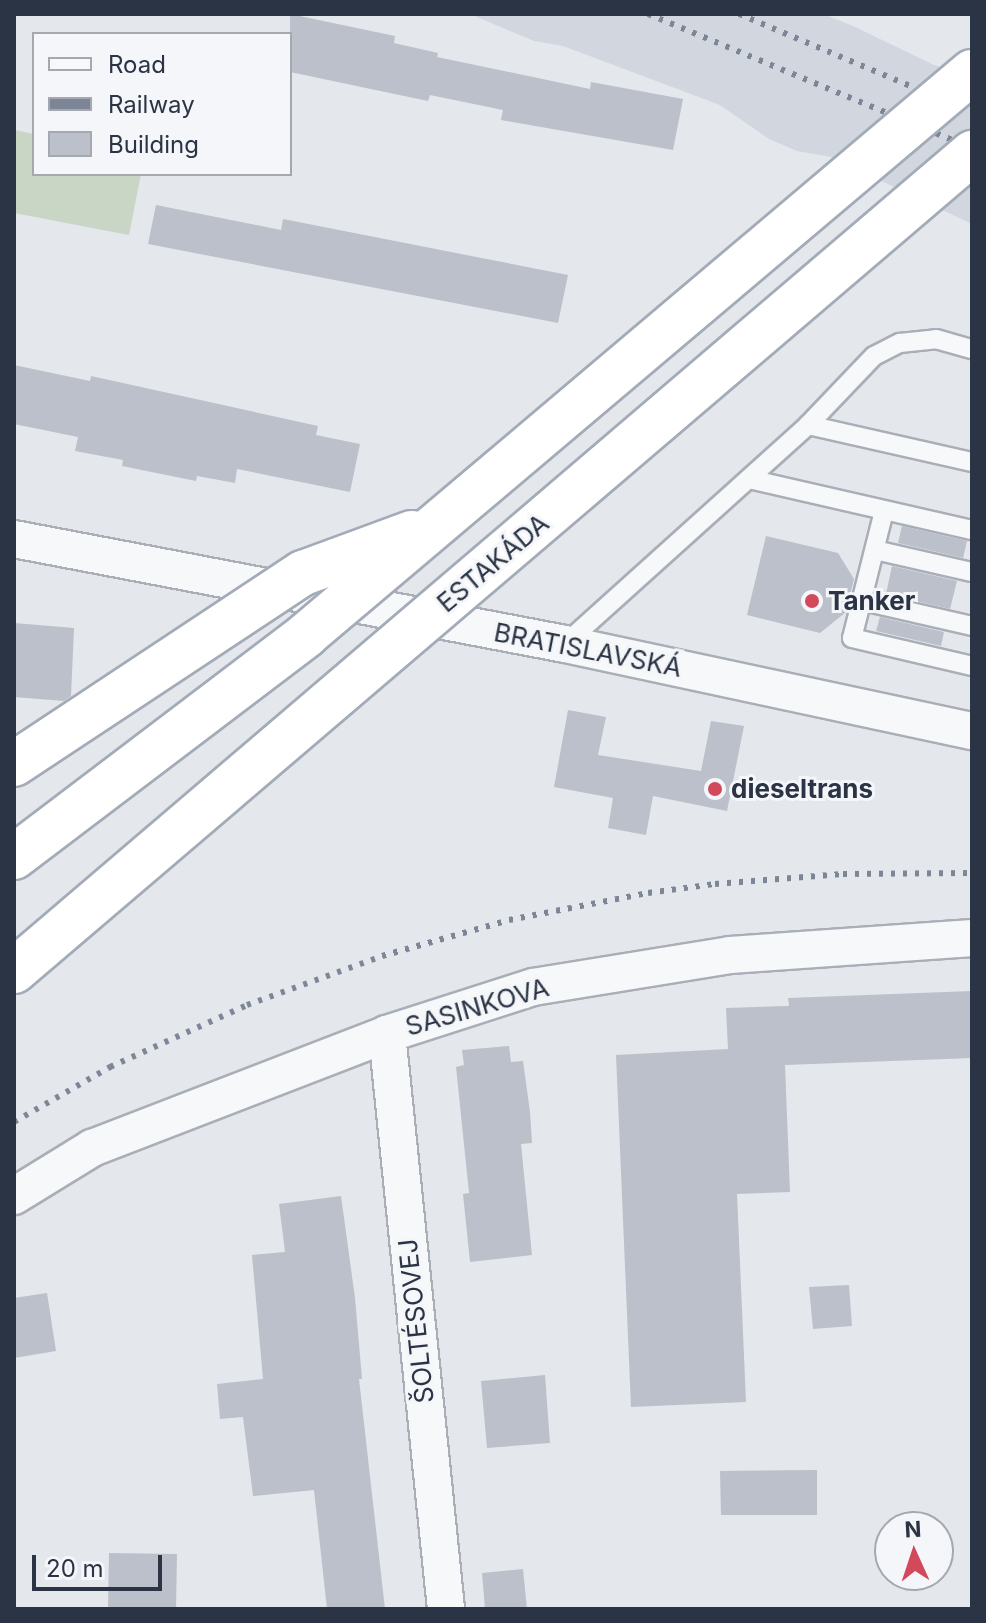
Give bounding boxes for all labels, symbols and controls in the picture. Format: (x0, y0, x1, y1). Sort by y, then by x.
legend (32, 32, 292, 176)
text: Road (108, 50, 166, 79)
text: Railway (108, 90, 195, 119)
text: Building (108, 130, 199, 159)
street label: ESTAKÁDA (431, 507, 555, 619)
place label: Tanker (828, 585, 915, 617)
marker: Tanker (803, 592, 821, 610)
street label: BRATISLAVSKÁ (491, 616, 685, 684)
place label: dieseltrans (731, 773, 873, 805)
marker: dieseltrans (706, 780, 724, 798)
street label: SASINKOVA (402, 972, 552, 1042)
street label: ŠOLTÉSOVEJ (392, 1237, 440, 1405)
north arrow (874, 1511, 954, 1591)
text: N (904, 1516, 922, 1542)
scale bar (36, 1539, 166, 1589)
text: 20 m (46, 1554, 104, 1583)

